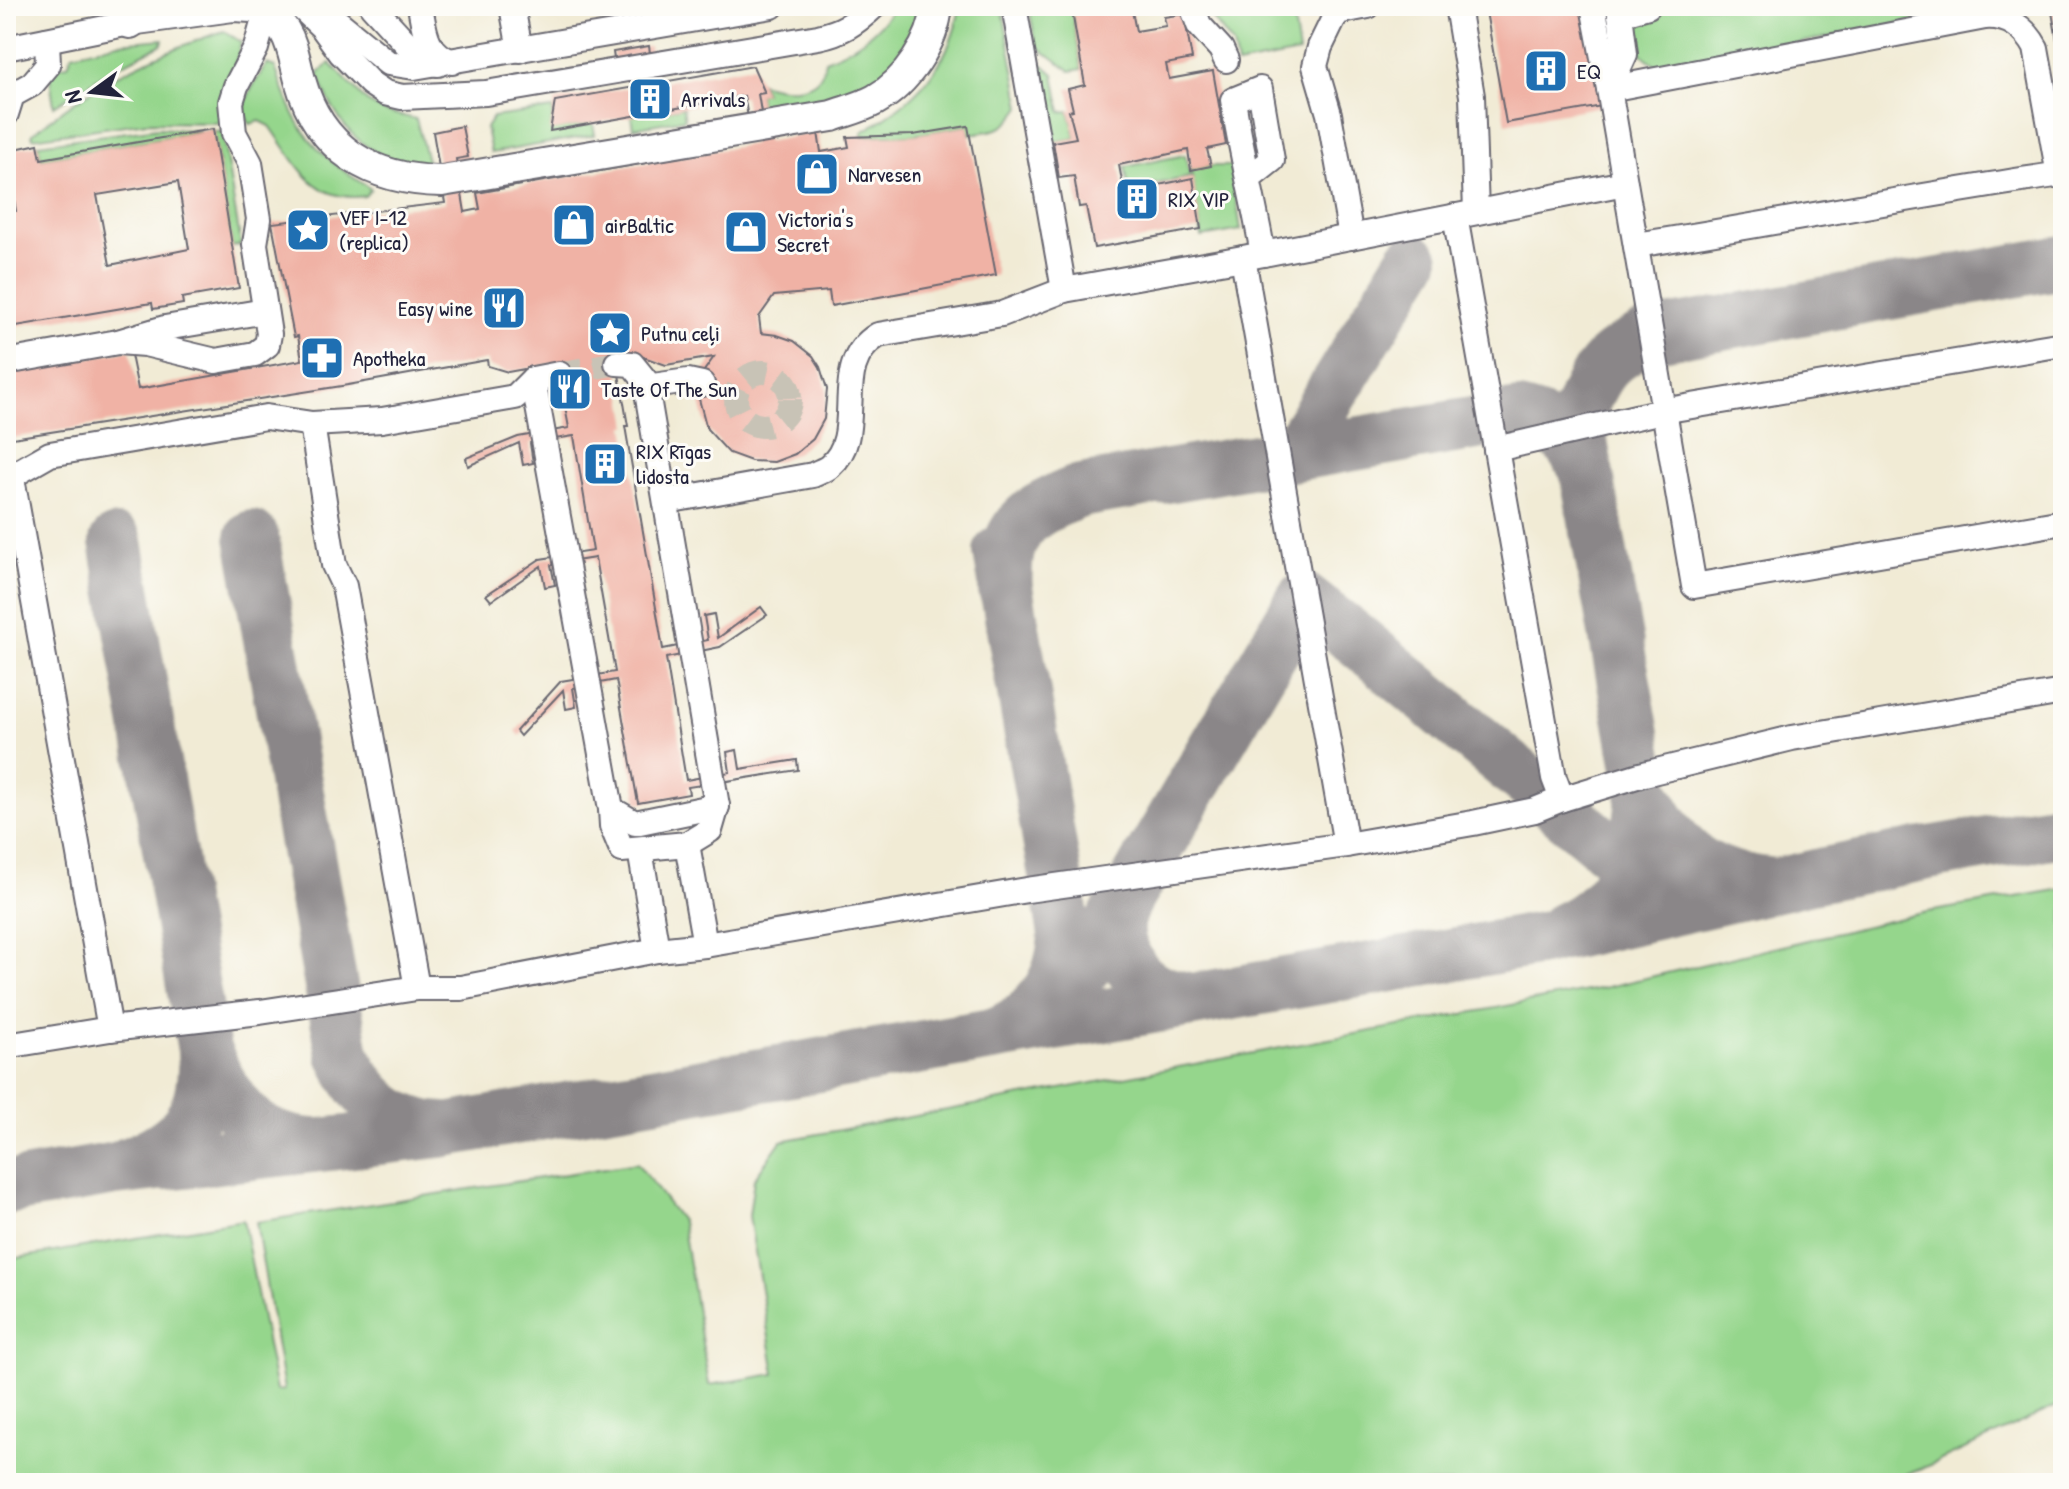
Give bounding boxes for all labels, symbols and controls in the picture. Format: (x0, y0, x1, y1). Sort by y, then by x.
building icon: EQ (1522, 47, 1570, 95)
north arrow (52, 52, 132, 132)
place label: EQ (1577, 56, 1601, 86)
building icon: Arrivals (626, 75, 674, 123)
place label: Arrivals (681, 84, 745, 114)
text: N (57, 87, 89, 107)
shop icon: Narvesen (793, 150, 841, 198)
place label: Narvesen (848, 159, 922, 189)
building icon: RIX VIP (1113, 175, 1161, 223)
place label: RIX VIP (1168, 184, 1230, 214)
shop icon: airBaltic (550, 201, 598, 249)
place label: VEF I-12 (replica) (339, 202, 409, 257)
place label: Victoria's Secret (777, 204, 853, 259)
place icon: VEF I-12 (replica) (284, 206, 332, 254)
shop icon: Victoria's Secret (722, 208, 770, 256)
place label: airBaltic (605, 210, 674, 240)
restaurant icon: Easy wine (480, 284, 528, 332)
place label: Easy wine (398, 293, 473, 323)
place icon: Putnu ceļi (586, 309, 634, 357)
place label: Putnu ceļi (641, 318, 720, 348)
pharmacy icon: Apotheka (298, 334, 346, 382)
place label: Apotheka (353, 343, 426, 373)
restaurant icon: Taste Of The Sun (546, 365, 594, 413)
place label: Taste Of The Sun (601, 374, 737, 404)
place label: RIX Rīgas lidosta (636, 436, 711, 491)
building icon: RIX Rīgas lidosta (581, 440, 629, 488)

